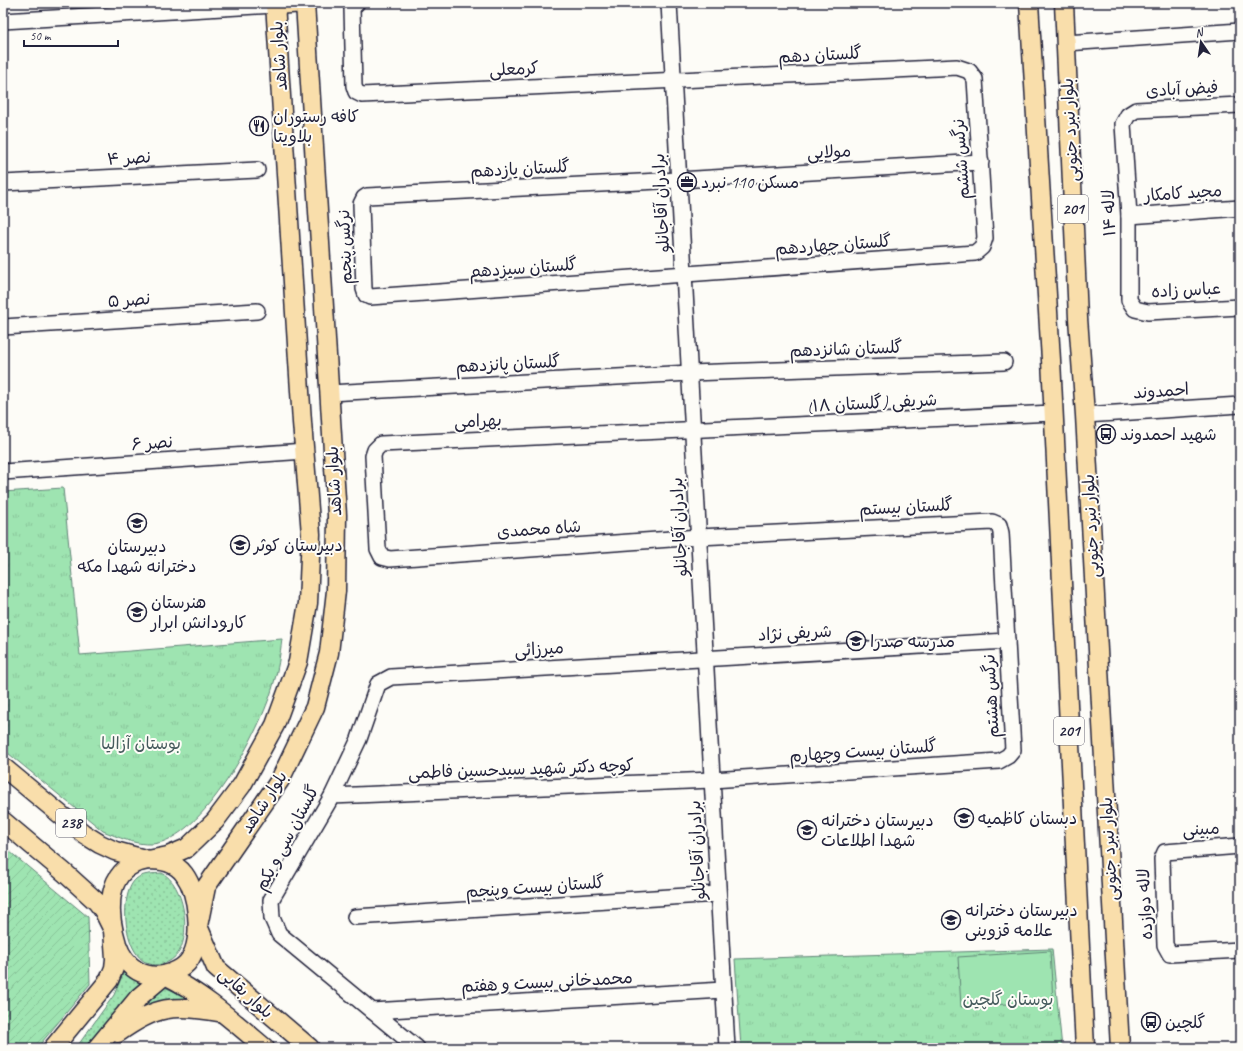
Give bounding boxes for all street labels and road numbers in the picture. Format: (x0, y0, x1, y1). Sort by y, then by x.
street label: بلوار شاهد (266, 20, 292, 92)
street label: گلستان دهم (778, 42, 862, 70)
street label: کرمعلی (489, 57, 539, 81)
street label: فیض آبادی (1145, 77, 1219, 101)
street label: بلوار نبرد جنوبی (1057, 78, 1084, 182)
street label: نرگس ششم (948, 118, 976, 200)
street label: مولایی (806, 140, 852, 164)
street label: نصر ۴ (107, 146, 151, 170)
street label: برادران آقاجانلو (648, 153, 675, 254)
street label: گلستان یازدهم (470, 156, 570, 184)
street label: مجید کامکار (1141, 180, 1223, 206)
street label: لاله ۱۴ (1098, 189, 1120, 237)
road number: 201 (1058, 195, 1088, 223)
street label: نرگس پنجم (333, 209, 359, 285)
street label: گلستان چهاردهم (774, 230, 892, 262)
street label: گلستان سیزدهم (468, 254, 578, 284)
street label: عباس زاده (1151, 278, 1221, 302)
street label: نصر ۵ (107, 288, 151, 312)
street label: گلستان شانزدهم (789, 337, 903, 363)
street label: گلستان پانزدهم (455, 351, 561, 379)
street label: احمدوند (1132, 379, 1190, 403)
street label: شریفی (گلستان ۱۸) (806, 389, 938, 417)
street label: بهرامی (454, 410, 502, 432)
street label: نصر ۶ (131, 431, 173, 455)
street label: بلوار شاهد (322, 445, 346, 517)
street label: بلوار نبرد جنوبی (1078, 474, 1105, 578)
street label: برادران آقاجانلو (666, 477, 693, 578)
street label: گلستان بیستم (859, 494, 954, 522)
street label: شاه محمدی (496, 516, 582, 542)
street label: شریفی نژاد (757, 621, 833, 645)
street label: میرزائی (514, 637, 564, 661)
street label: نرگس هشتم (978, 654, 1006, 738)
road number: 201 (1054, 717, 1084, 745)
street label: گلستان بیست وچهارم (789, 735, 937, 769)
street label: کوچه دکتر شهید سیدحسین فاطمی (408, 755, 634, 783)
street label: بلوار شاهد (236, 767, 292, 837)
street label: گلستان سی و یکم (250, 782, 325, 895)
street label: بلوار نبرد جنوبی (1096, 797, 1123, 901)
street label: برادران آقاجانلو (684, 800, 711, 901)
road number: 238 (56, 809, 86, 837)
street label: مبینی (1182, 818, 1220, 840)
street label: لاله دوازده (1133, 868, 1157, 940)
street label: گلستان بیست وپنجم (465, 872, 605, 904)
street label: بلوار بقایی (214, 963, 278, 1023)
street label: محمدخانی بیست و هفتم (461, 967, 633, 999)

